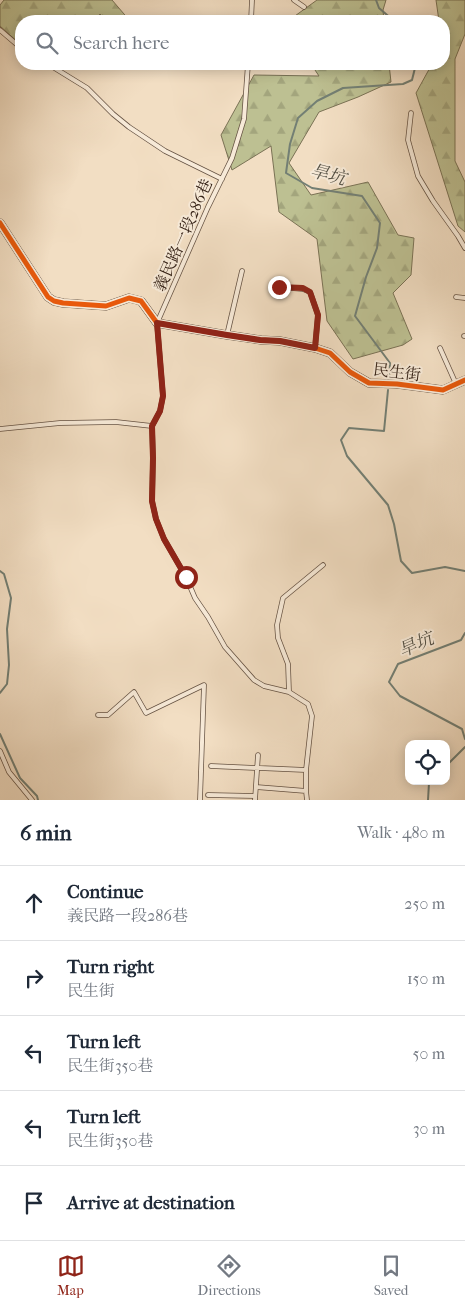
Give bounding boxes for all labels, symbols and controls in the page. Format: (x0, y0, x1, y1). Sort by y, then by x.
search box (15, 15, 450, 70)
icon: search (33, 29, 61, 57)
text: Search here (73, 32, 169, 54)
water label: 旱坑 (308, 160, 351, 191)
street label: 義民路一段286巷 (150, 176, 216, 294)
route end (268, 276, 291, 299)
street label: 民生街 (372, 360, 422, 384)
route start (175, 566, 198, 589)
water label: 旱坑 (395, 627, 439, 662)
map controls (405, 740, 450, 785)
button: locate (405, 740, 450, 785)
text: 6 min (20, 821, 72, 845)
text: Walk · 480 m (357, 823, 445, 842)
text: Continue (67, 881, 143, 903)
icon: ahead (20, 889, 48, 917)
text: 250 m (404, 894, 445, 913)
text: 義民路一段286巷 (67, 906, 188, 925)
text: Turn right (67, 956, 154, 978)
icon: right (20, 964, 48, 992)
text: 150 m (407, 969, 445, 988)
text: 民生街 (67, 981, 115, 1000)
text: Turn left (67, 1031, 141, 1053)
icon: left (20, 1039, 48, 1067)
text: 50 m (413, 1044, 445, 1063)
text: 民生街350巷 (67, 1056, 153, 1075)
text: Turn left (67, 1106, 141, 1128)
icon: left (20, 1114, 48, 1142)
text: 30 m (413, 1119, 445, 1138)
text: 民生街350巷 (67, 1131, 153, 1150)
icon: arrive (20, 1189, 48, 1217)
text: Arrive at destination (67, 1192, 235, 1214)
tab: Map (57, 1252, 85, 1299)
tab: Directions (198, 1252, 261, 1299)
tab: Saved (374, 1252, 408, 1299)

